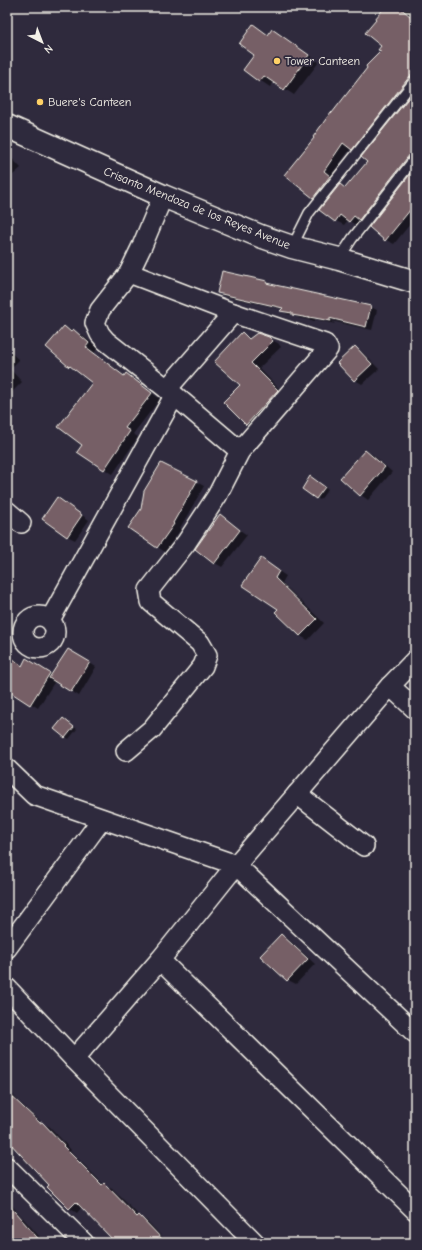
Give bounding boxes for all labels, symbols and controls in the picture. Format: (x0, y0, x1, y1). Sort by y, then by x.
north arrow (22, 22, 62, 62)
text: N (41, 42, 55, 56)
place label: Tower Canteen (285, 54, 360, 68)
marker: Tower Canteen (272, 56, 282, 66)
place label: Buere's Canteen (48, 95, 131, 109)
marker: Buere's Canteen (35, 97, 45, 107)
street label: Crisanto Mendoza de los Reyes Avenue (102, 164, 292, 252)

